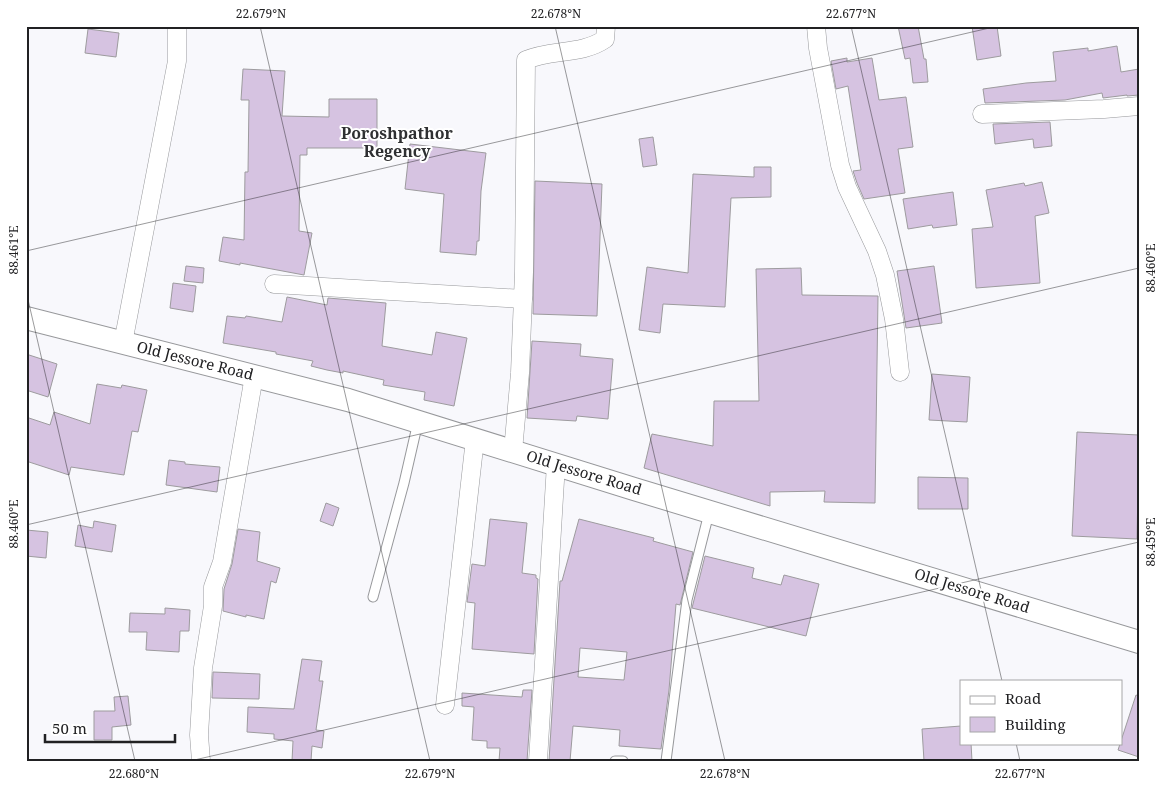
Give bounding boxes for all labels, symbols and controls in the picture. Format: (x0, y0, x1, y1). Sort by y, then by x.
text: 22.679°N (236, 5, 286, 22)
text: 22.678°N (531, 5, 581, 22)
text: 22.677°N (826, 5, 876, 22)
district label: Poroshpathor Regency (341, 122, 454, 162)
text: 88.461°E (5, 226, 22, 274)
text: 88.460°E (1142, 244, 1159, 292)
street label: Old Jessore Road (135, 336, 256, 384)
street label: Old Jessore Road (524, 445, 644, 499)
text: 88.460°E (5, 500, 22, 548)
text: 88.459°E (1142, 518, 1159, 566)
street label: Old Jessore Road (912, 563, 1032, 617)
legend (960, 680, 1122, 744)
text: Road (1005, 688, 1041, 708)
scale bar (45, 712, 175, 744)
text: Building (1005, 714, 1066, 734)
text: 50 m (52, 718, 87, 738)
text: 22.680°N (109, 765, 159, 782)
text: 22.679°N (405, 765, 455, 782)
text: 22.678°N (700, 765, 750, 782)
text: 22.677°N (995, 765, 1045, 782)

